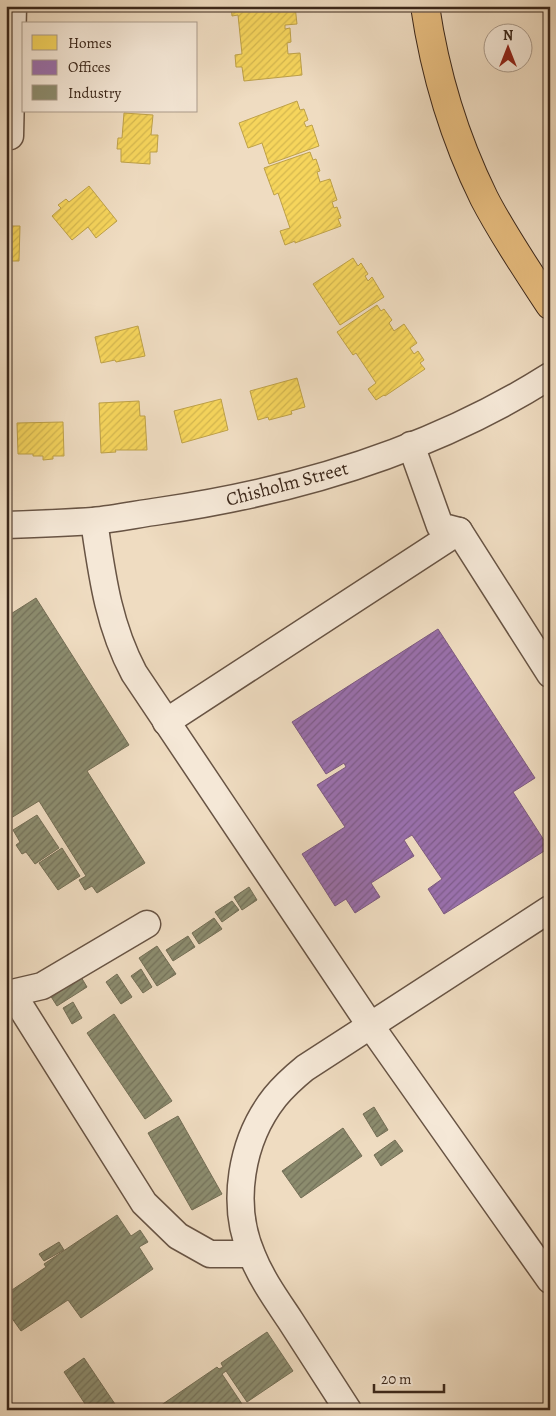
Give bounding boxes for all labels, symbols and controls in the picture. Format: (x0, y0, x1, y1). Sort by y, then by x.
legend (22, 22, 198, 112)
north arrow (484, 22, 534, 72)
text: N (503, 26, 513, 45)
text: Homes (68, 33, 112, 53)
text: Offices (68, 57, 111, 77)
text: Industry (68, 83, 122, 103)
street label: Chisholm Street (223, 455, 351, 513)
scale bar (374, 1361, 444, 1393)
text: 20 m (381, 1369, 412, 1389)

